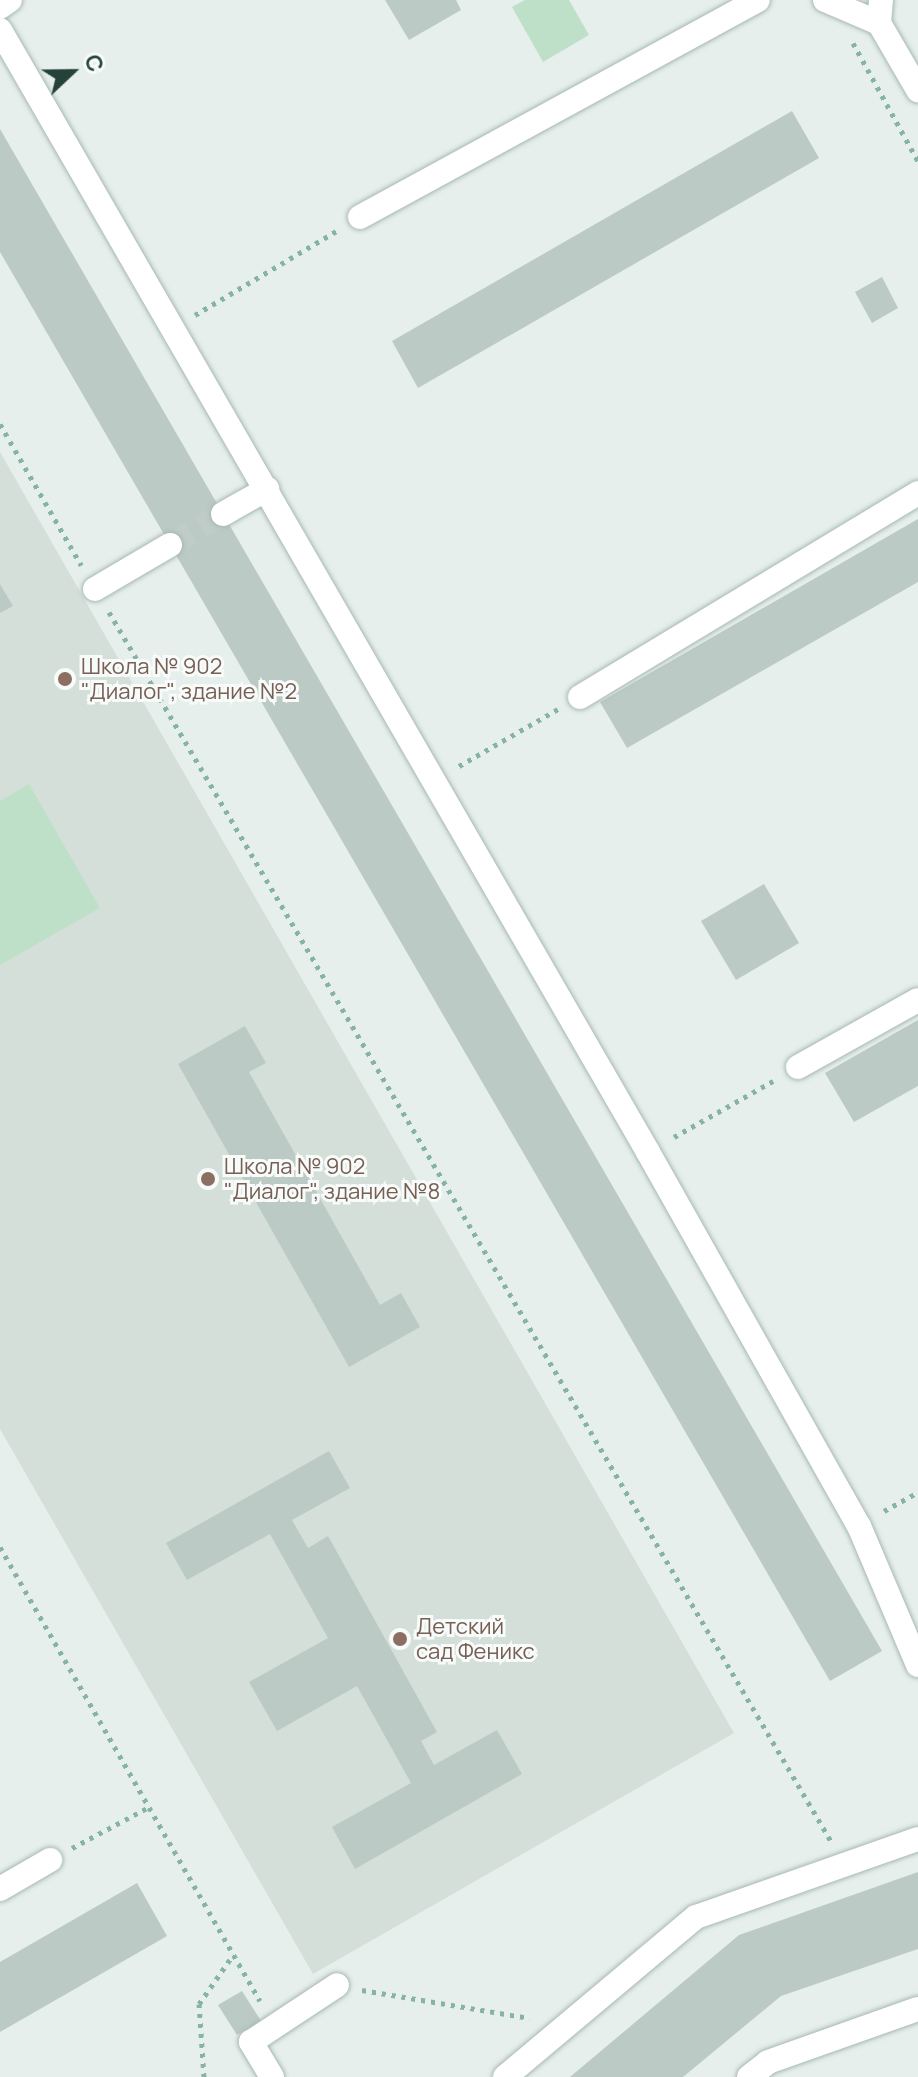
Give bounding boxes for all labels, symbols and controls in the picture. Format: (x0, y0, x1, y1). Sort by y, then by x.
north arrow (32, 32, 112, 112)
text: С (77, 50, 111, 76)
place label: Школа № 902 "Диалог", здание №2 (81, 653, 297, 704)
marker: Школа № 902 "Диалог", здание №2 (56, 670, 74, 688)
place label: Школа № 902 "Диалог", здание №8 (224, 1153, 440, 1204)
marker: Школа № 902 "Диалог", здание №8 (199, 1170, 217, 1188)
place label: Детский сад Феникс (416, 1613, 535, 1664)
marker: Детский сад Феникс (391, 1630, 409, 1648)

